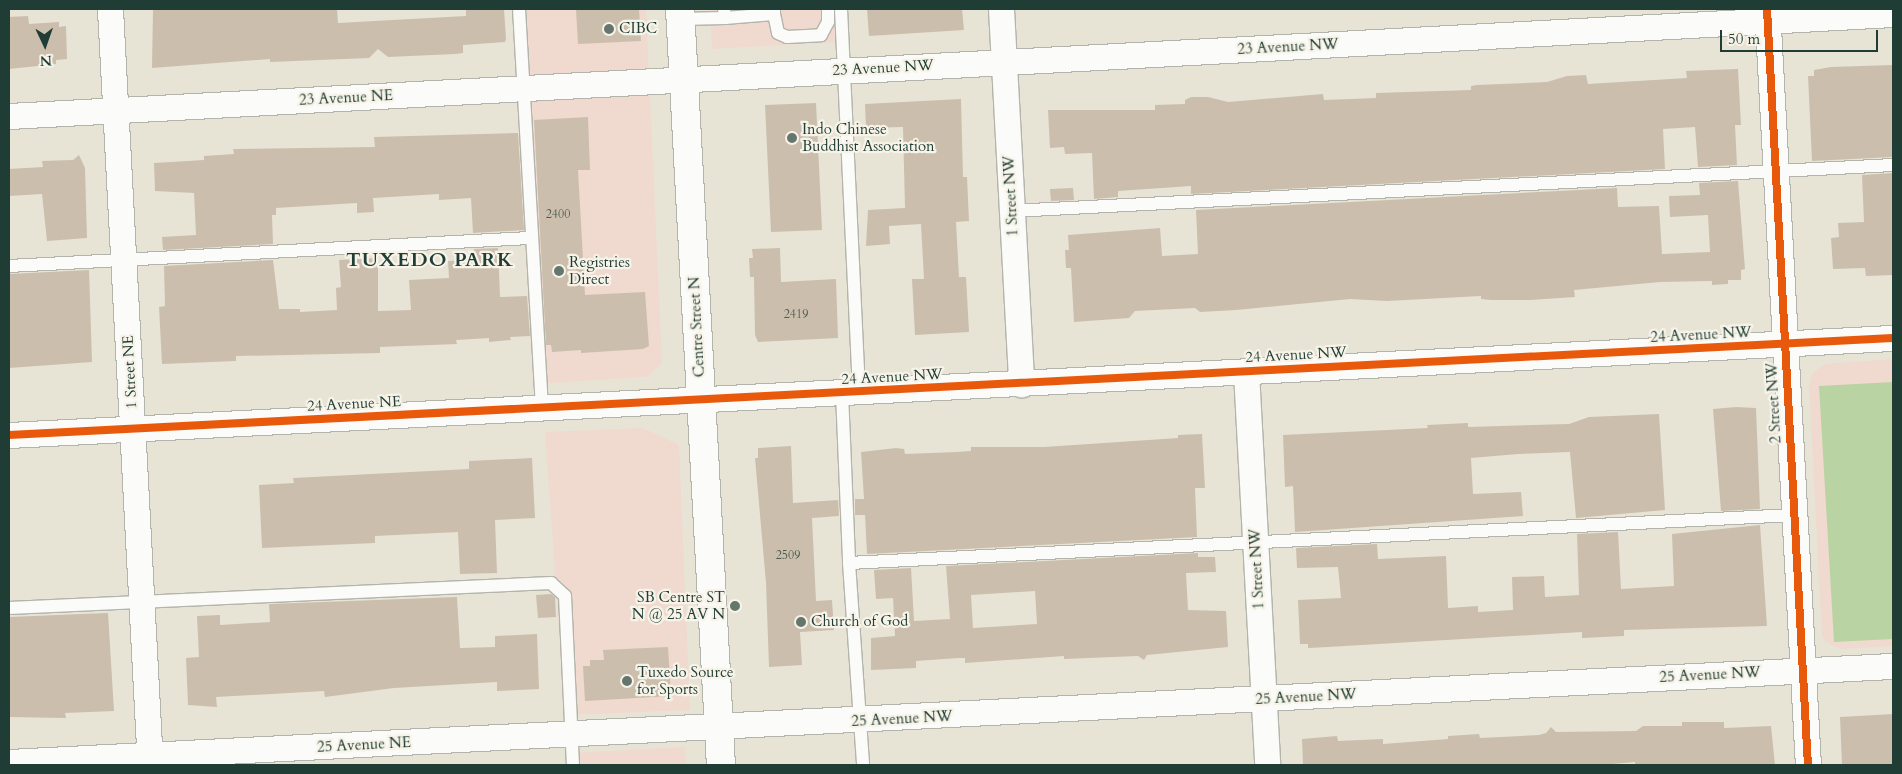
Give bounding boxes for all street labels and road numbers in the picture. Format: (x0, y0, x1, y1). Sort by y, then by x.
street label: 23 Avenue NW (1237, 35, 1339, 59)
street label: 23 Avenue NW (832, 56, 934, 80)
street label: 23 Avenue NE (299, 87, 393, 109)
street label: 1 Street NW (1000, 155, 1022, 237)
street label: Centre Street N (685, 276, 709, 378)
street label: 24 Avenue NW (1650, 323, 1752, 347)
street label: 1 Street NE (119, 335, 141, 409)
street label: 24 Avenue NW (1245, 343, 1347, 367)
street label: 2 Street NW (1763, 362, 1785, 444)
street label: 24 Avenue NW (841, 365, 943, 389)
street label: 24 Avenue NE (307, 393, 401, 415)
street label: 1 Street NW (1246, 528, 1268, 610)
street label: 25 Avenue NW (1659, 663, 1761, 687)
street label: 25 Avenue NW (1255, 685, 1357, 709)
street label: 25 Avenue NW (851, 707, 953, 731)
street label: 25 Avenue NE (317, 734, 411, 756)

